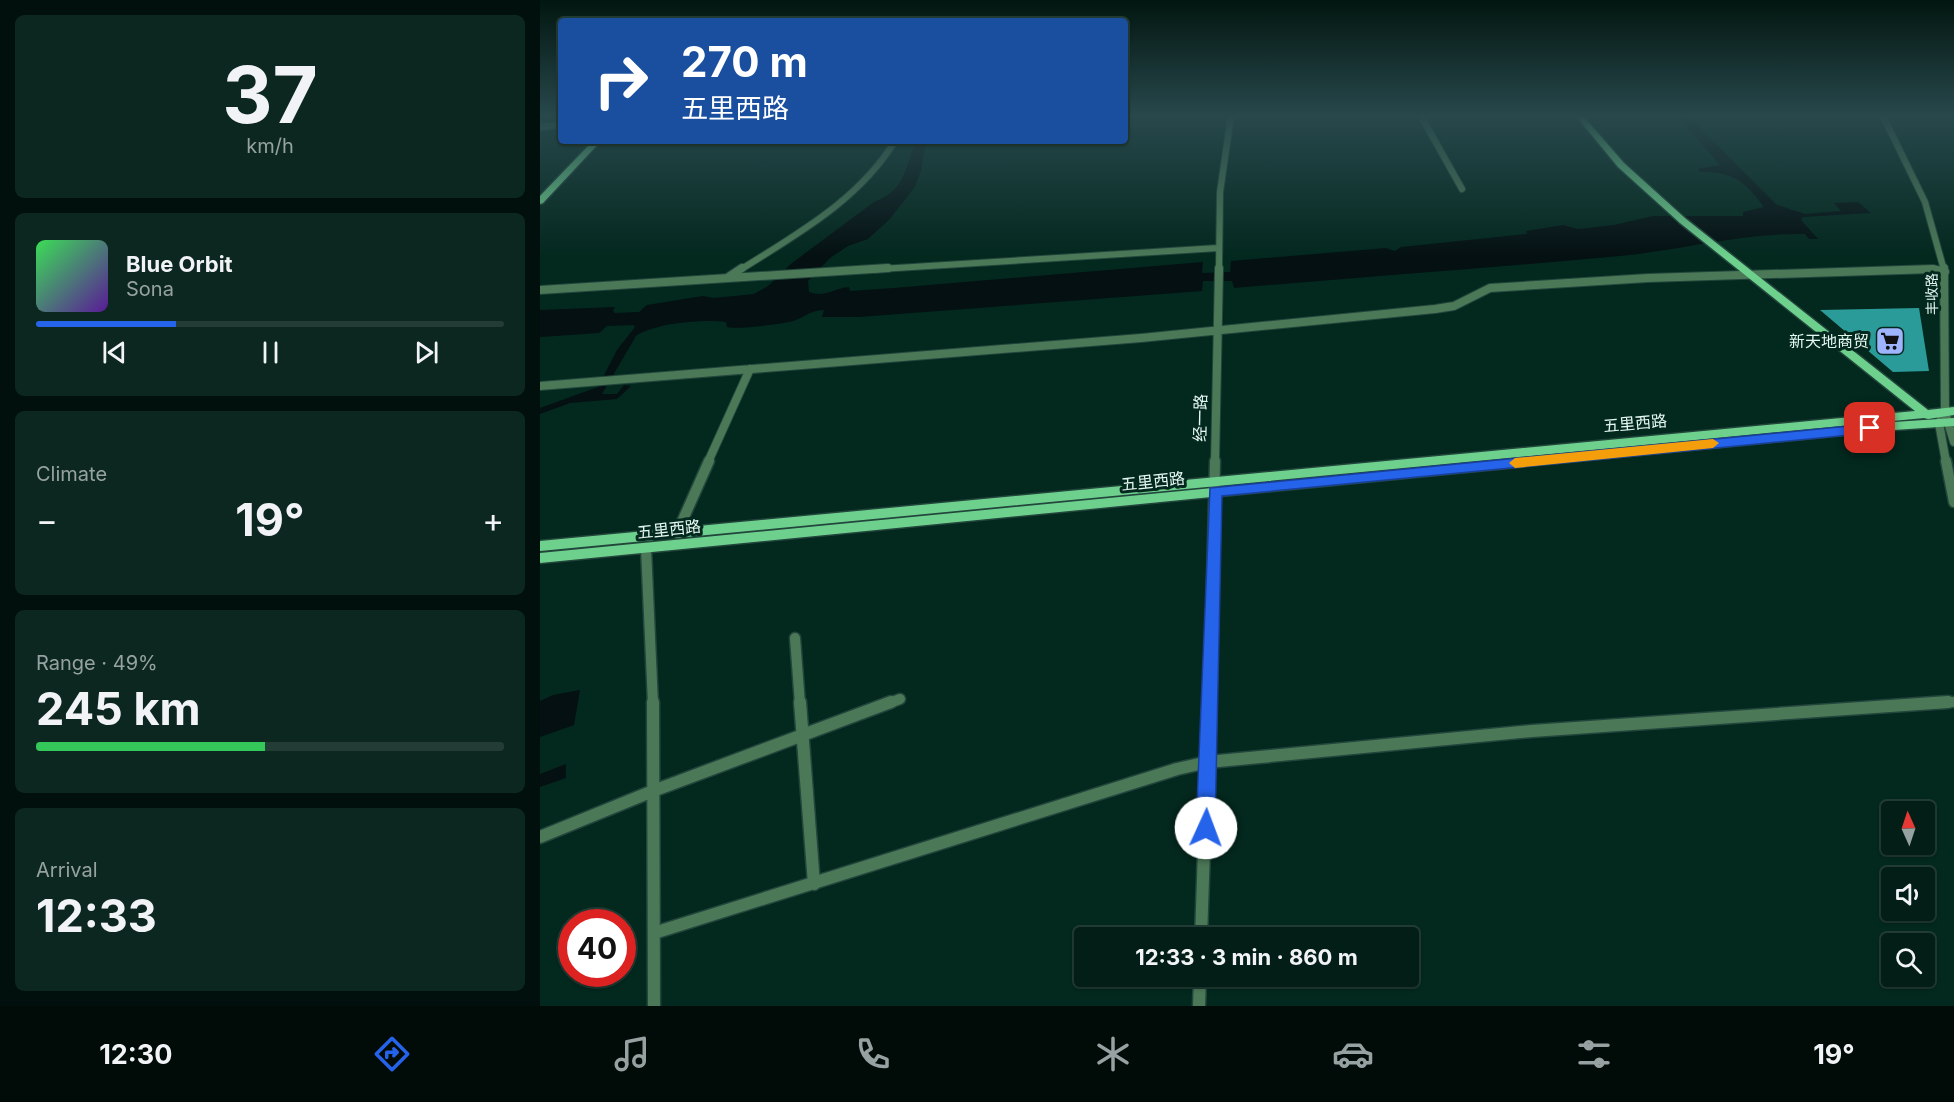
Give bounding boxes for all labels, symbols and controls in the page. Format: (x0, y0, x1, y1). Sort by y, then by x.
text: 270 m (681, 36, 808, 87)
icon: right (582, 42, 660, 120)
text: 37 (222, 47, 318, 142)
text: 五里西路 (681, 92, 789, 125)
text: km/h (246, 134, 294, 158)
text: Blue Orbit (126, 251, 233, 277)
street label: 丰收路 (1923, 273, 1940, 315)
text: Sona (126, 277, 174, 301)
supermarket icon: 新天地商贸 (1874, 325, 1906, 357)
place label: 新天地商贸 (1789, 331, 1869, 351)
icon: previous (98, 336, 131, 369)
icon: pause (254, 336, 287, 369)
icon: next (410, 336, 443, 369)
street label: 经一路 (1190, 394, 1210, 442)
pin (1844, 402, 1895, 453)
street label: 五里西路 (1602, 410, 1668, 436)
icon: arrive (1853, 411, 1886, 444)
text: Climate (36, 462, 107, 486)
street label: 五里西路 (1120, 468, 1186, 494)
text: 19° (235, 492, 305, 547)
text: − (36, 500, 58, 540)
text: + (482, 500, 504, 540)
street label: 五里西路 (636, 516, 702, 542)
text: Range · 49% (36, 651, 158, 675)
text: 245 km (36, 681, 201, 736)
position arrow (1174, 796, 1238, 860)
north arrow (1881, 801, 1935, 855)
map controls (1881, 801, 1935, 987)
text: Arrival (36, 858, 98, 882)
button: sound (1881, 867, 1935, 921)
text: 12:33 (36, 888, 157, 943)
speed limit sign: 40 (558, 909, 636, 987)
button: search (1881, 933, 1935, 987)
text: 12:33 · 3 min · 860 m (1135, 944, 1358, 970)
icon: directions (371, 1033, 413, 1075)
icon: music (611, 1033, 653, 1075)
icon: phone (852, 1033, 894, 1075)
icon: climate (1092, 1033, 1134, 1075)
icon: car (1332, 1033, 1374, 1075)
icon: filters (1573, 1033, 1615, 1075)
text: 12:30 (99, 1038, 173, 1071)
text: 19° (1813, 1038, 1855, 1071)

